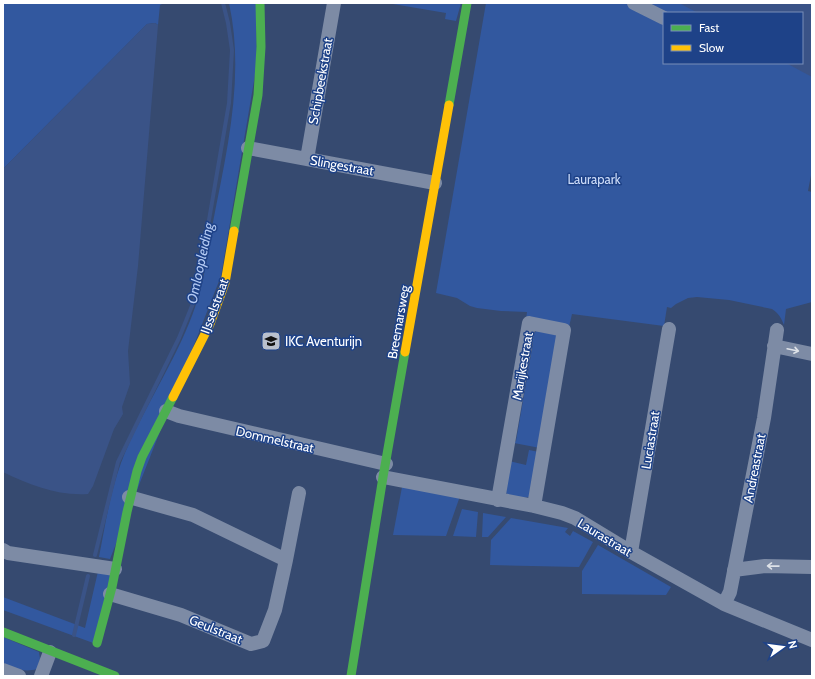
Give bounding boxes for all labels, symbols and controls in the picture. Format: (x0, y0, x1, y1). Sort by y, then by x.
legend (663, 12, 803, 64)
text: Fast (699, 20, 719, 35)
street label: Schipbeekstraat (305, 36, 336, 125)
text: Slow (699, 40, 724, 55)
street label: Slingestraat (309, 152, 376, 179)
park label: Laurapark (567, 171, 621, 187)
water label: Omloopleiding (183, 220, 217, 305)
street label: IJsselstraat (197, 276, 232, 336)
street label: Breemarsweg (384, 283, 412, 360)
school or university icon: IKC Aventurijn (260, 330, 282, 352)
street label: Marijkestraat (508, 330, 537, 402)
place label: IKC Aventurijn (285, 333, 362, 350)
one-way arrow (786, 347, 799, 355)
street label: Luciastraat (638, 409, 663, 470)
street label: Dommelstraat (234, 422, 316, 456)
street label: Andreastraat (739, 432, 769, 504)
street label: Laurastraat (575, 515, 636, 560)
one-way arrow (767, 562, 780, 570)
street label: Geulstraat (187, 611, 245, 647)
north arrow (763, 627, 803, 667)
text: N (785, 639, 800, 650)

